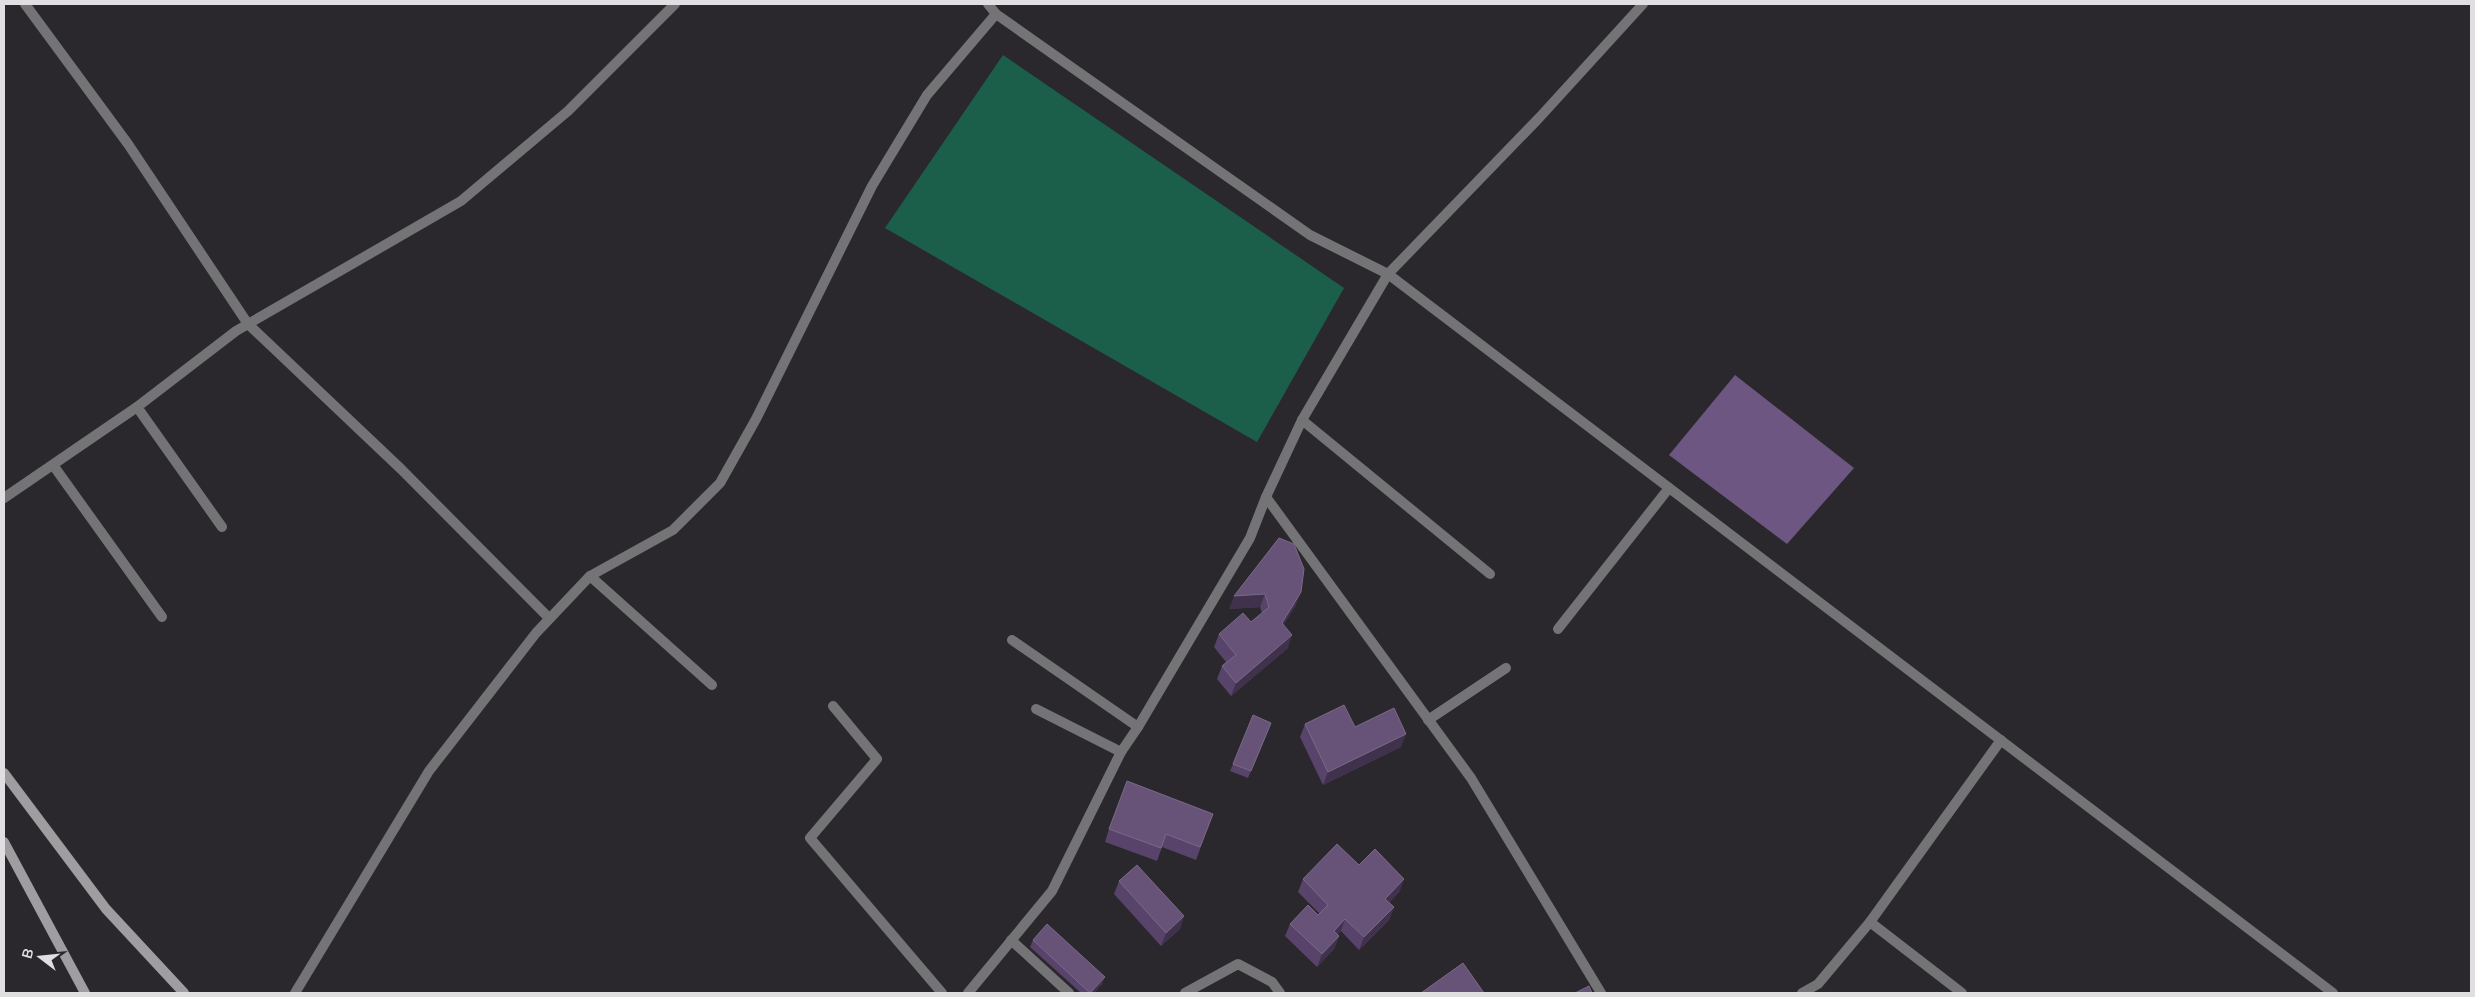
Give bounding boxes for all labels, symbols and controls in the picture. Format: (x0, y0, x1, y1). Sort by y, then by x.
north arrow (15, 932, 65, 982)
text: B (18, 946, 38, 961)

